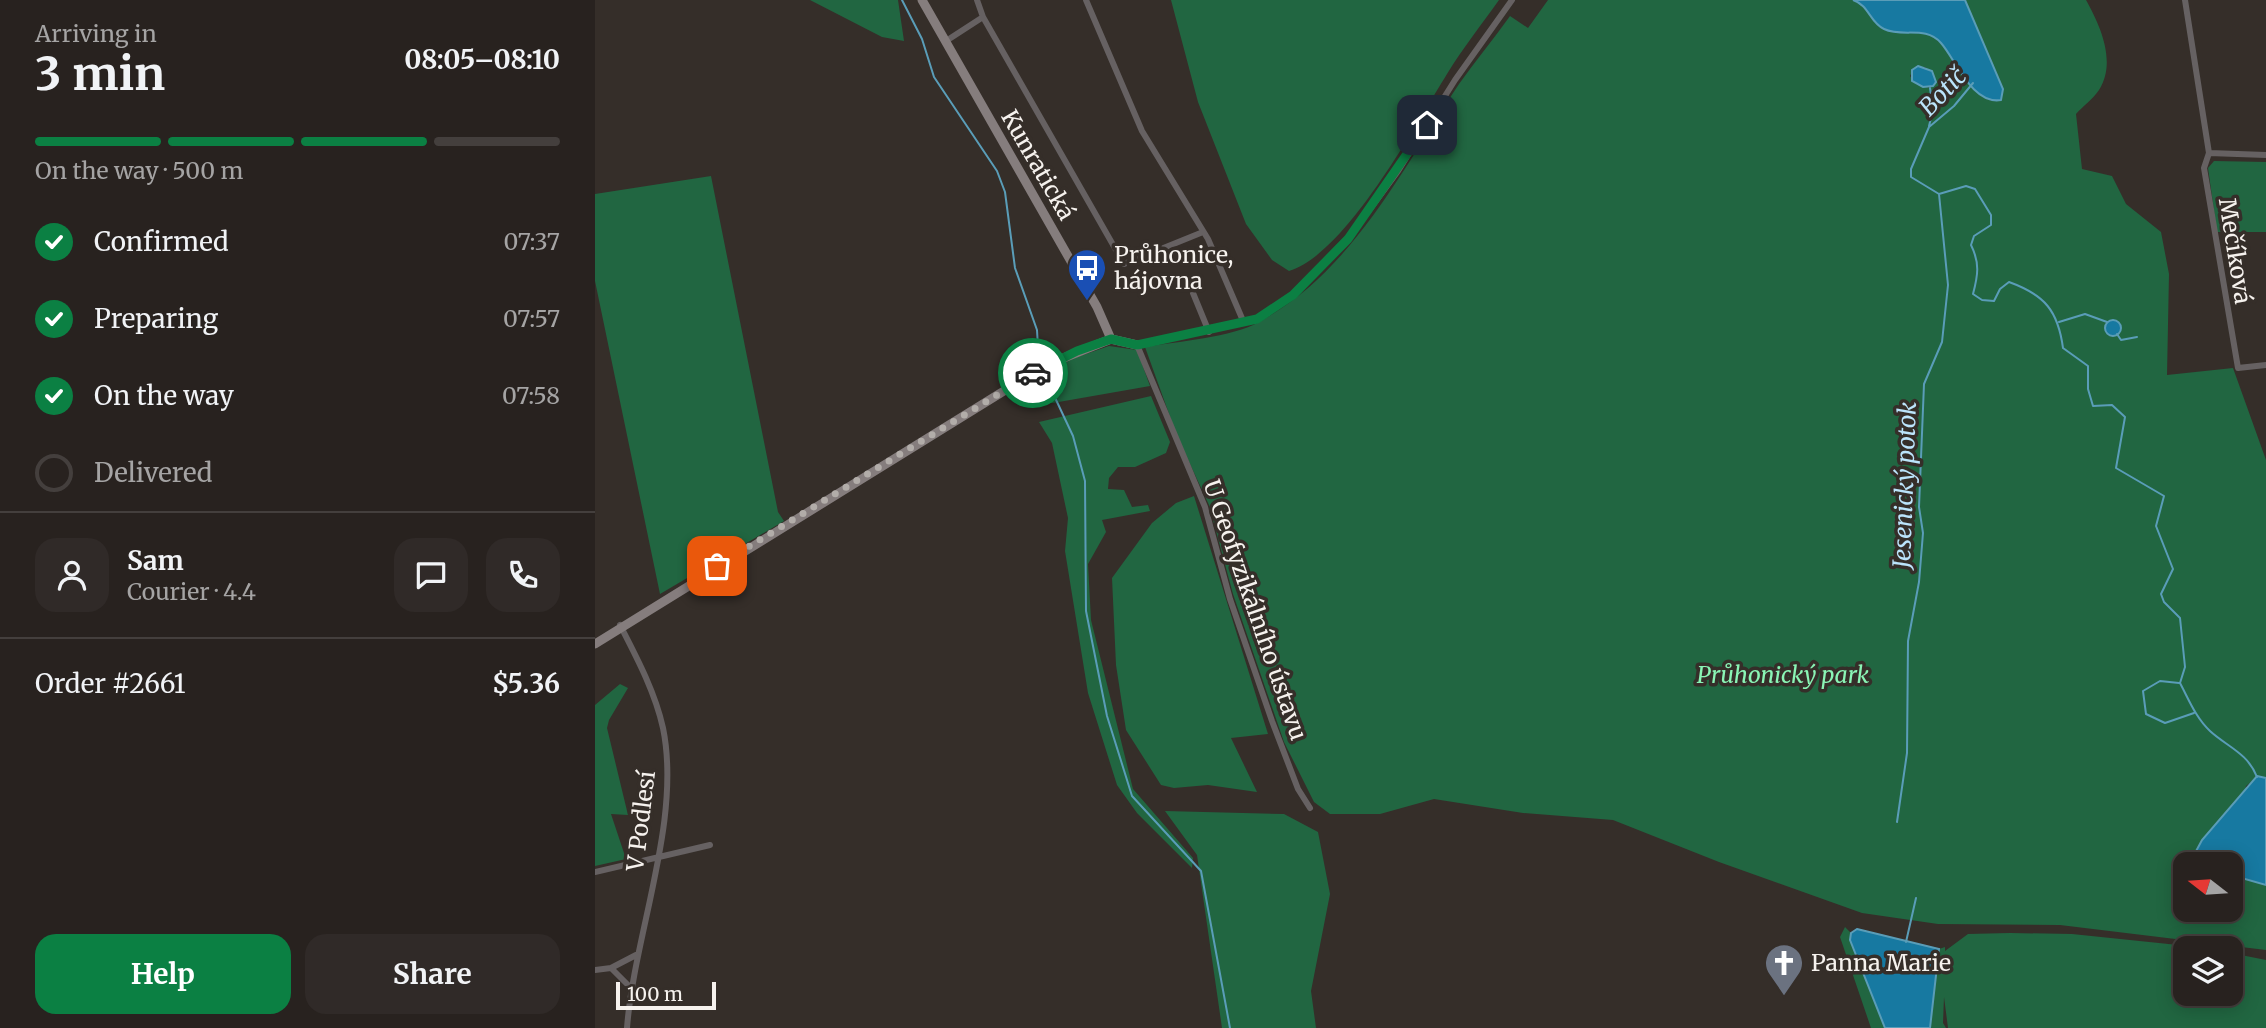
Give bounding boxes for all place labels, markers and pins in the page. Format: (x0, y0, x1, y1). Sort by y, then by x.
pin (1397, 95, 1457, 155)
place label: Průhonice, hájovna (1114, 240, 1233, 295)
bus stop icon: Průhonice, hájovna (1066, 247, 1108, 302)
pin (687, 536, 747, 596)
church icon: Panna Marie (1763, 942, 1805, 997)
place label: Panna Marie (1811, 948, 1951, 977)

